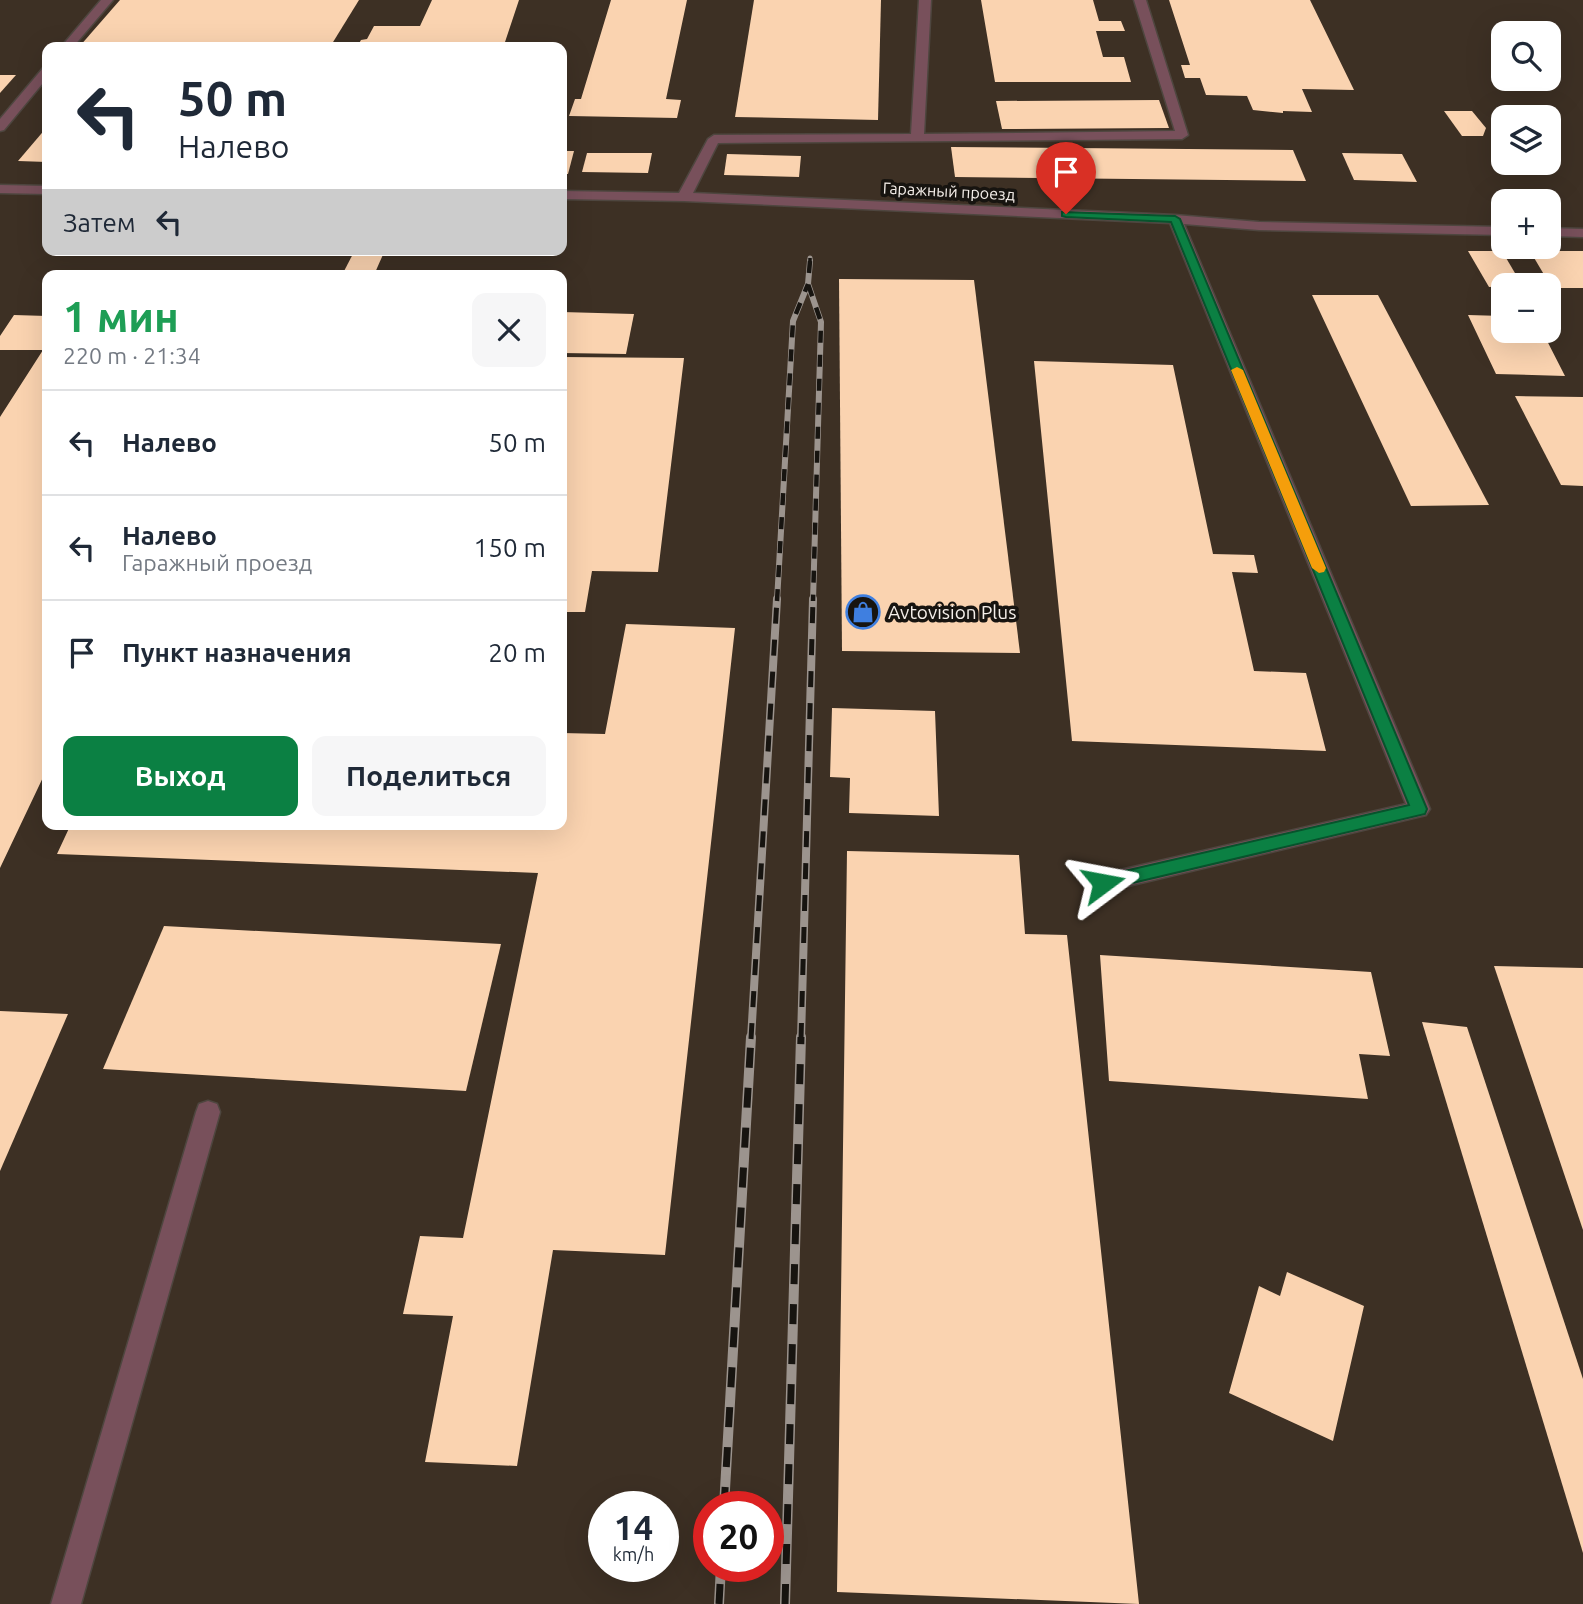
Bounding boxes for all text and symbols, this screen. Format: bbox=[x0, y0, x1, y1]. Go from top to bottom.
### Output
map controls bbox=[1491, 21, 1561, 343]
button: search bbox=[1491, 21, 1561, 91]
icon: left bbox=[63, 70, 154, 161]
text: 50 m bbox=[178, 70, 287, 125]
button: layers bbox=[1491, 105, 1561, 175]
text: Налево bbox=[178, 128, 290, 164]
pin bbox=[1036, 142, 1096, 214]
icon: arrive bbox=[1047, 153, 1085, 191]
street label: Гаражный проезд bbox=[882, 179, 1016, 203]
button: + bbox=[1491, 189, 1561, 259]
icon: left bbox=[150, 203, 188, 241]
text: Затем bbox=[63, 208, 136, 237]
button: − bbox=[1491, 273, 1561, 343]
text: 1 мин bbox=[63, 293, 179, 340]
button: close bbox=[472, 293, 546, 367]
text: 220 m · 21:34 bbox=[63, 343, 201, 368]
icon: left bbox=[63, 424, 101, 462]
text: Налево bbox=[122, 428, 217, 457]
text: 50 m bbox=[488, 428, 546, 457]
text: Налево bbox=[122, 521, 217, 550]
icon: left bbox=[63, 529, 101, 567]
text: 150 m bbox=[474, 533, 546, 562]
text: Гаражный проезд bbox=[122, 550, 312, 575]
shop icon: Avtovision Plus bbox=[844, 593, 882, 631]
place label: Avtovision Plus bbox=[888, 601, 1016, 623]
icon: arrive bbox=[63, 634, 101, 672]
text: Пункт назначения bbox=[122, 638, 352, 667]
text: 20 m bbox=[488, 638, 546, 667]
button: Выход bbox=[63, 736, 298, 816]
button: Поделиться bbox=[312, 736, 546, 816]
position arrow bbox=[1066, 846, 1140, 920]
speed limit sign: 20 bbox=[693, 1491, 784, 1582]
text: 14 bbox=[614, 1507, 653, 1547]
text: km/h bbox=[613, 1544, 654, 1564]

